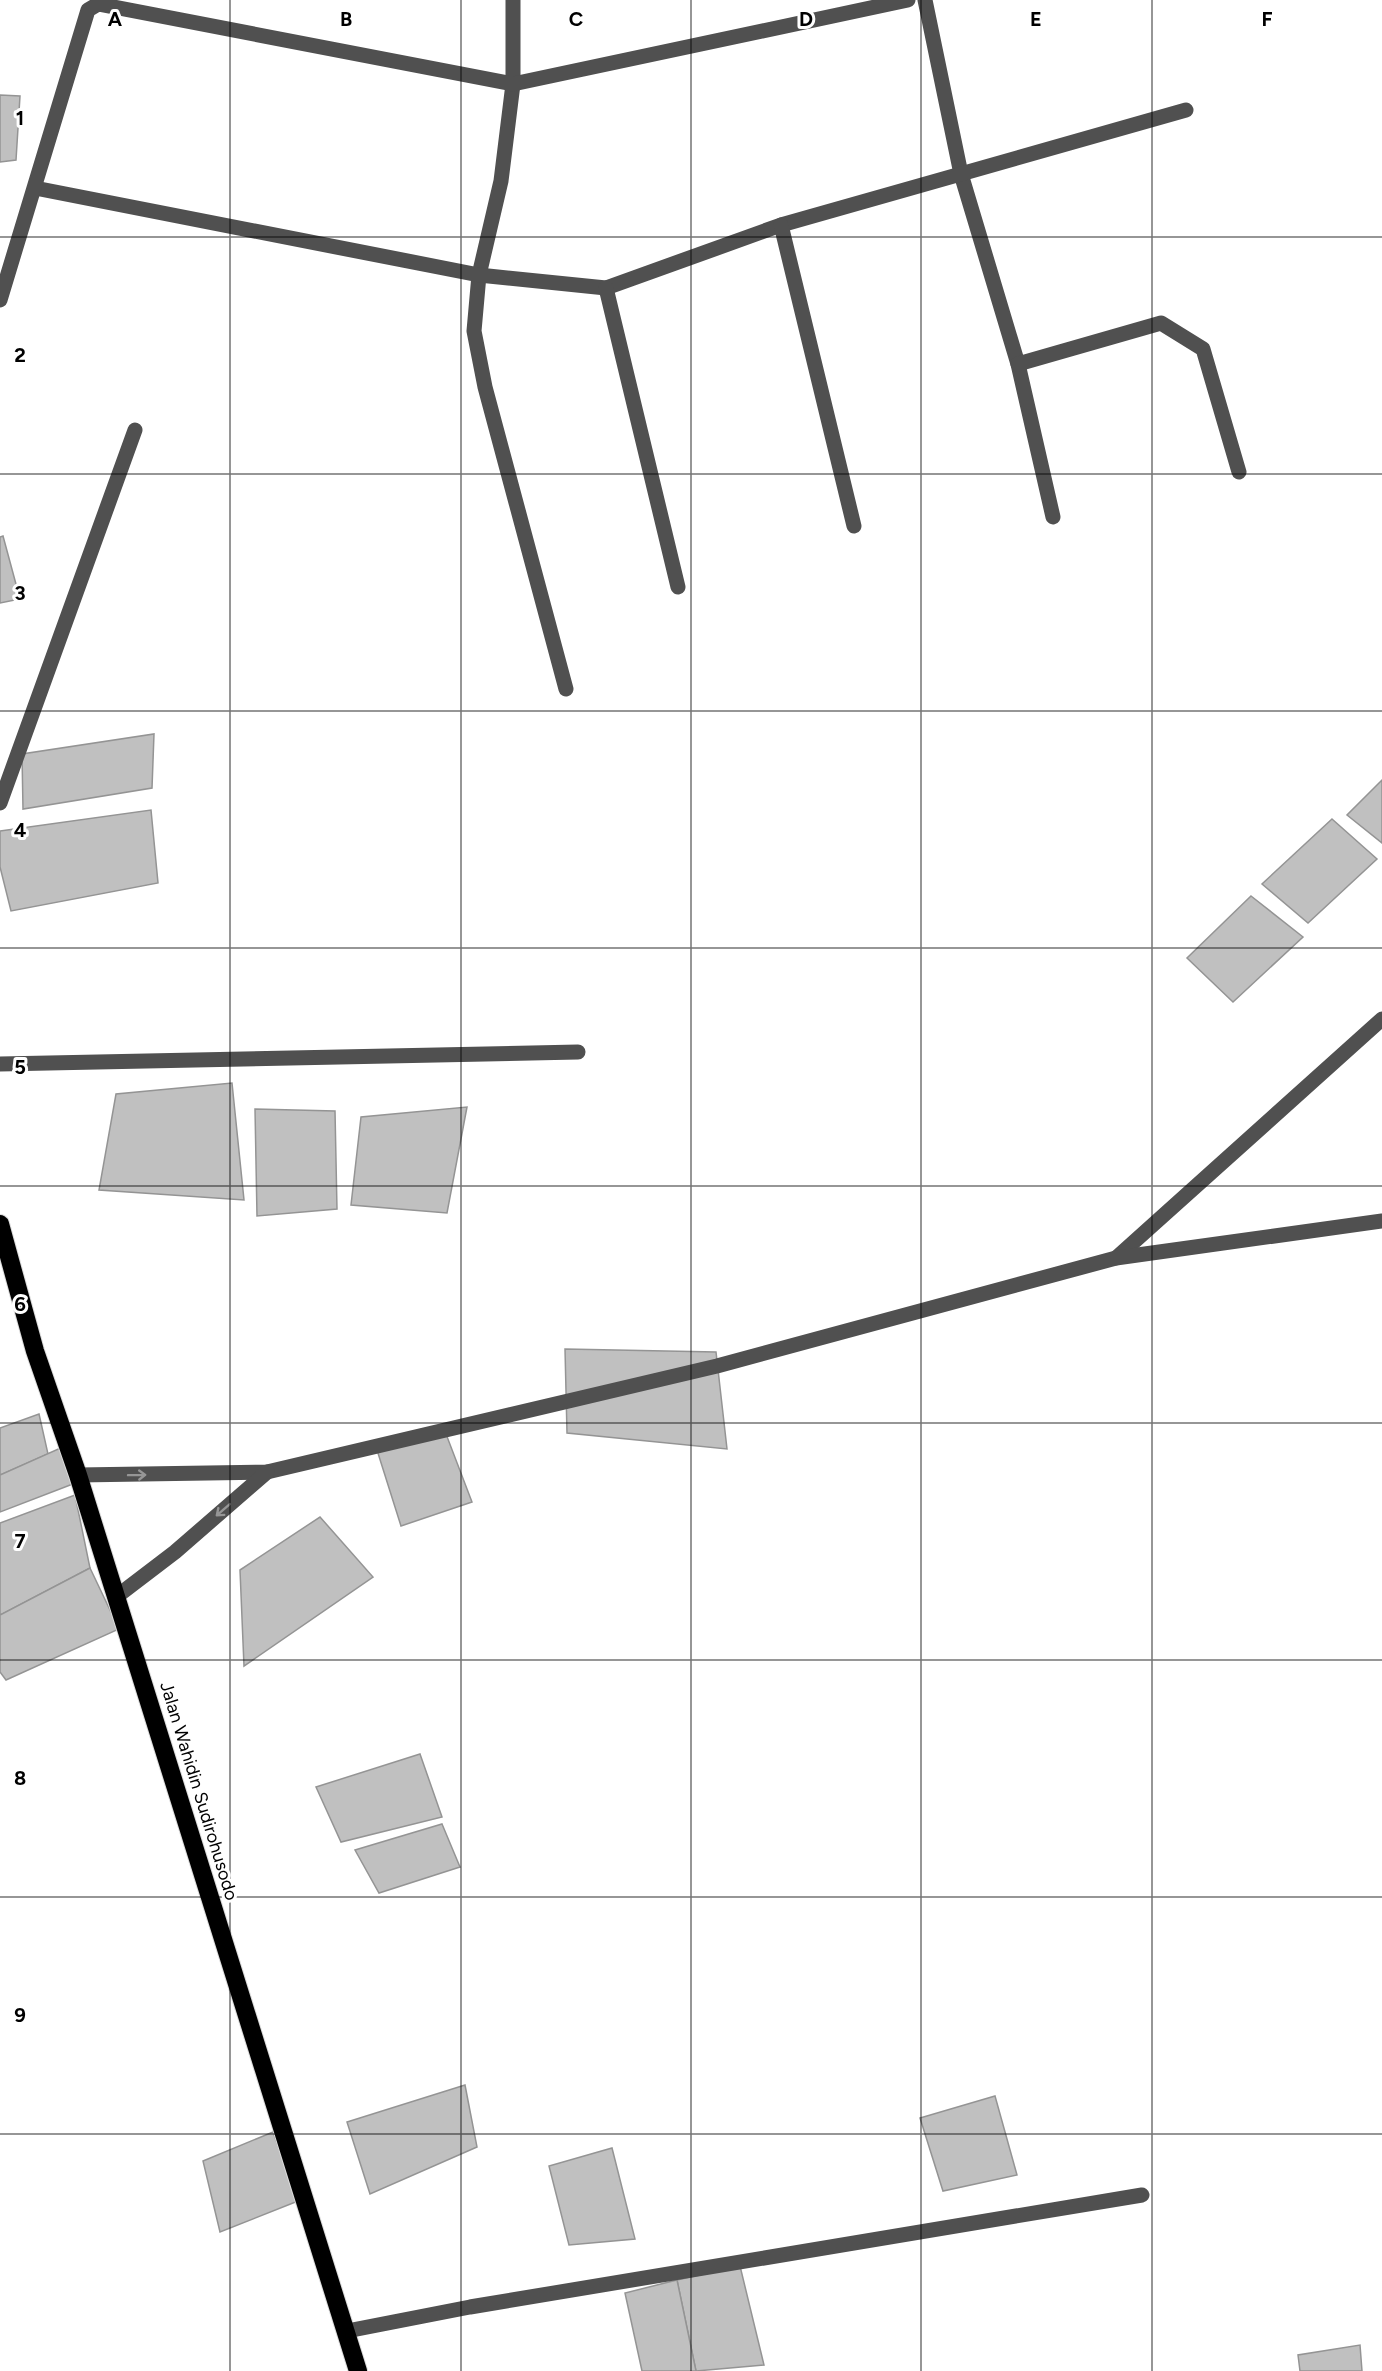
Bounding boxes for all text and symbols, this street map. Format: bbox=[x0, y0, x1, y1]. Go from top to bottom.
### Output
text: A bbox=[108, 7, 123, 31]
text: B bbox=[340, 7, 352, 31]
text: C bbox=[569, 7, 583, 31]
text: D bbox=[799, 7, 813, 31]
text: E bbox=[1030, 7, 1042, 31]
text: F bbox=[1261, 7, 1273, 31]
text: 1 bbox=[16, 106, 24, 130]
text: 2 bbox=[14, 343, 26, 367]
text: 3 bbox=[14, 581, 26, 605]
text: 4 bbox=[14, 818, 27, 842]
text: 5 bbox=[14, 1055, 26, 1079]
text: 6 bbox=[14, 1292, 26, 1316]
one-way arrow bbox=[126, 1469, 146, 1481]
one-way arrow bbox=[216, 1503, 231, 1517]
text: 7 bbox=[14, 1529, 26, 1553]
street label: Jalan Wahidin Sudirohusodo bbox=[155, 1679, 243, 1903]
text: 8 bbox=[14, 1766, 26, 1790]
text: 9 bbox=[14, 2003, 26, 2027]

